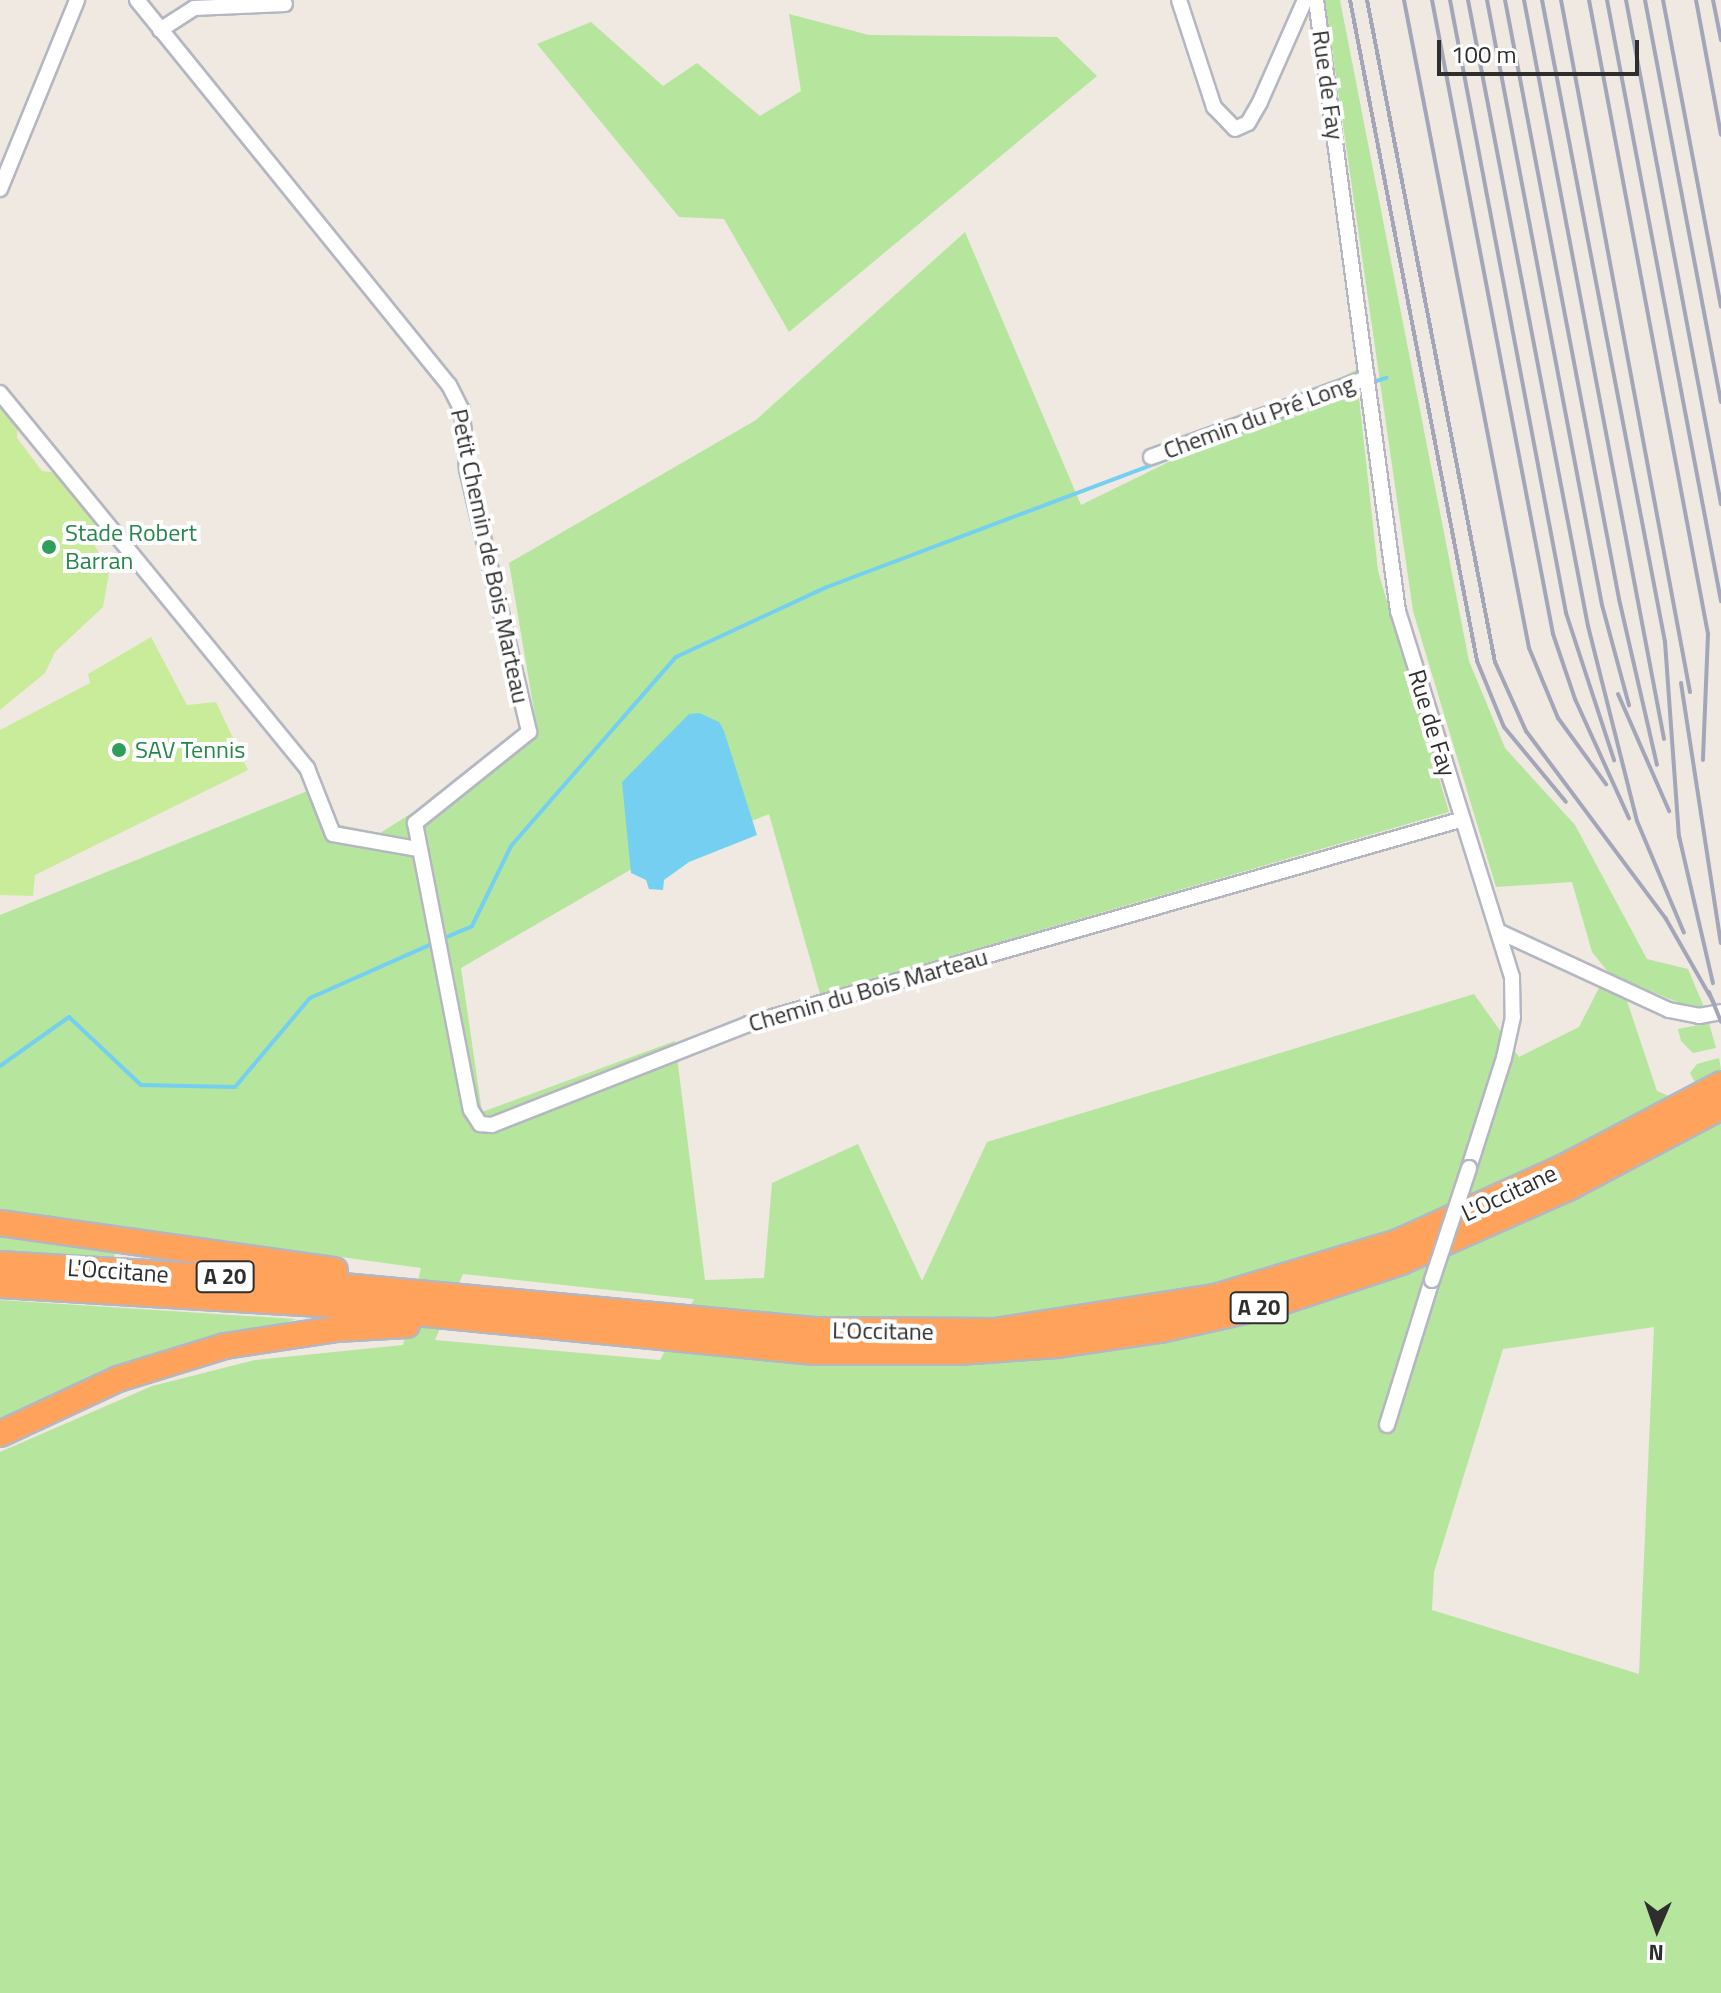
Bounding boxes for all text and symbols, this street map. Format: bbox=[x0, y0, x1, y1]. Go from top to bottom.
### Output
scale bar bbox=[1441, 24, 1643, 74]
street label: Rue de Fay bbox=[1306, 28, 1350, 142]
text: 100 m bbox=[1451, 36, 1517, 72]
street label: Chemin du Pré Long bbox=[1160, 369, 1358, 465]
street label: Petit Chemin de Bois Marteau bbox=[445, 406, 535, 706]
place label: Stade Robert Barran bbox=[65, 519, 197, 575]
marker: Stade Robert Barran bbox=[40, 538, 58, 556]
street label: Rue de Fay bbox=[1402, 666, 1462, 780]
place label: SAV Tennis bbox=[135, 736, 245, 764]
marker: SAV Tennis bbox=[110, 741, 128, 759]
street label: Chemin du Bois Marteau bbox=[745, 942, 991, 1038]
street label: L'Occitane bbox=[1457, 1158, 1561, 1228]
street label: L'Occitane bbox=[66, 1253, 170, 1289]
road number: A 20 bbox=[195, 1259, 255, 1295]
road number: A 20 bbox=[1229, 1290, 1289, 1326]
street label: L'Occitane bbox=[832, 1316, 934, 1346]
north arrow bbox=[1617, 1889, 1697, 1969]
text: N bbox=[1648, 1936, 1664, 1970]

